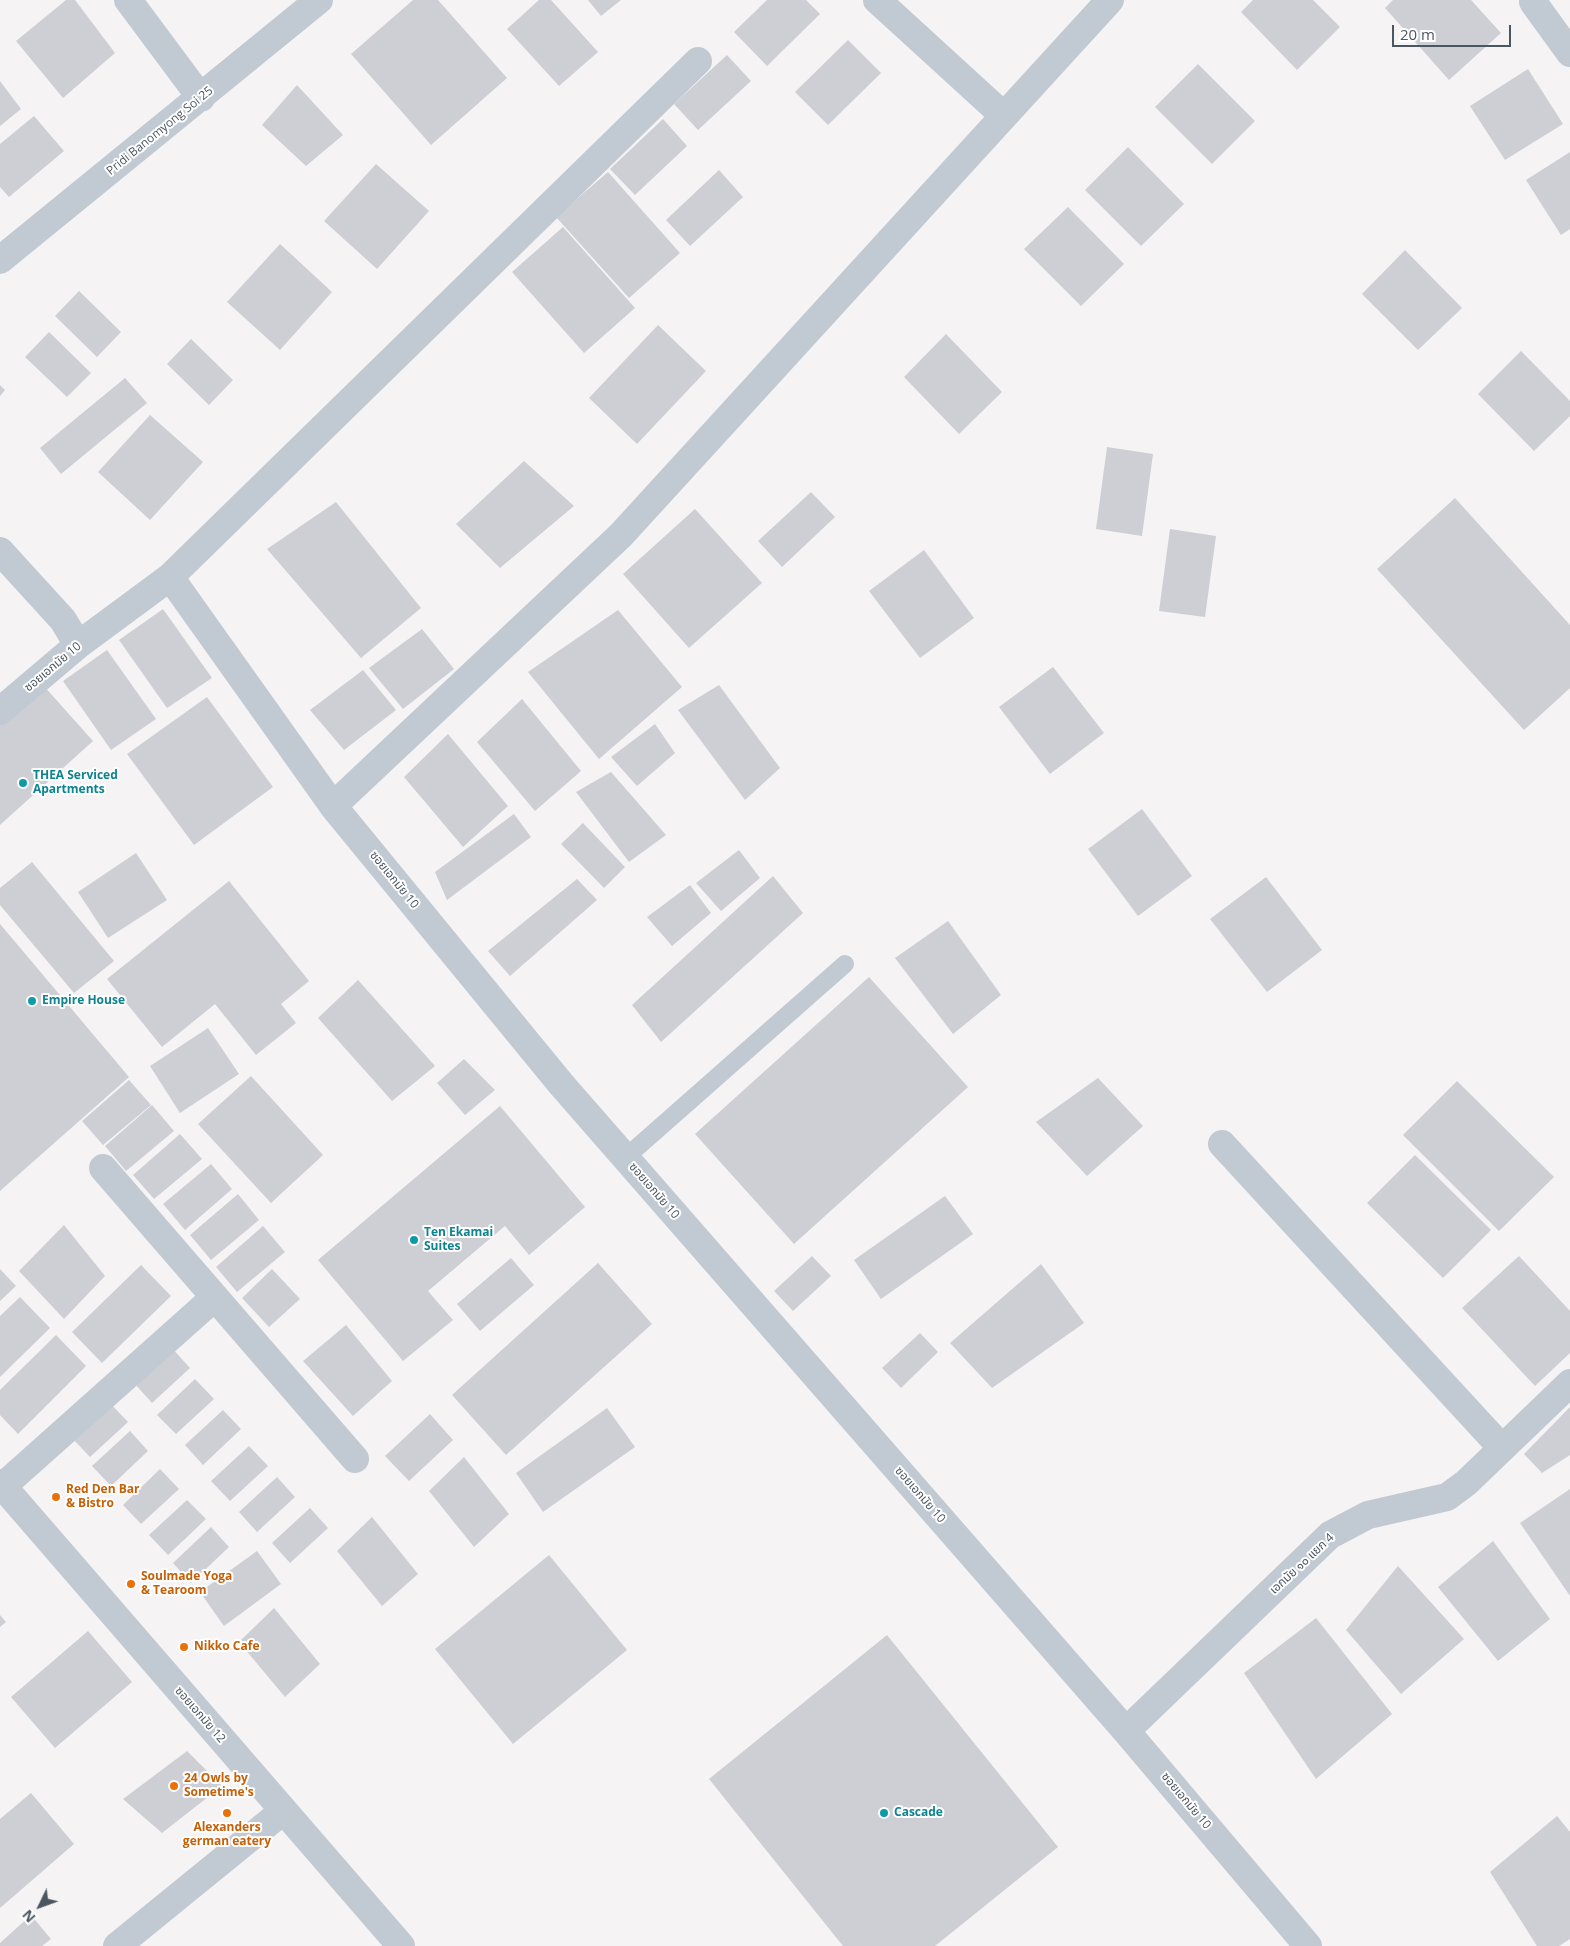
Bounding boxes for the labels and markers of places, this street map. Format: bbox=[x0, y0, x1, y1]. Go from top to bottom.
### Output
place label: THEA Serviced Apartments bbox=[33, 769, 118, 797]
marker: THEA Serviced Apartments bbox=[17, 777, 29, 789]
place label: Empire House bbox=[42, 994, 125, 1008]
marker: Empire House bbox=[26, 995, 38, 1007]
place label: Ten Ekamai Suites bbox=[424, 1226, 493, 1254]
marker: Ten Ekamai Suites bbox=[408, 1234, 420, 1246]
place label: Red Den Bar & Bistro bbox=[66, 1483, 139, 1511]
marker: Red Den Bar & Bistro bbox=[50, 1491, 62, 1503]
place label: Soulmade Yoga & Tearoom bbox=[141, 1570, 232, 1598]
marker: Soulmade Yoga & Tearoom bbox=[125, 1578, 137, 1590]
place label: Nikko Cafe bbox=[194, 1640, 259, 1654]
marker: Nikko Cafe bbox=[178, 1641, 190, 1653]
place label: 24 Owls by Sometime's bbox=[184, 1772, 254, 1800]
marker: 24 Owls by Sometime's bbox=[168, 1780, 180, 1792]
place label: Cascade bbox=[894, 1806, 943, 1820]
marker: Alexanders german eatery bbox=[221, 1807, 233, 1819]
marker: Cascade bbox=[878, 1807, 890, 1819]
place label: Alexanders german eatery bbox=[183, 1821, 271, 1849]

